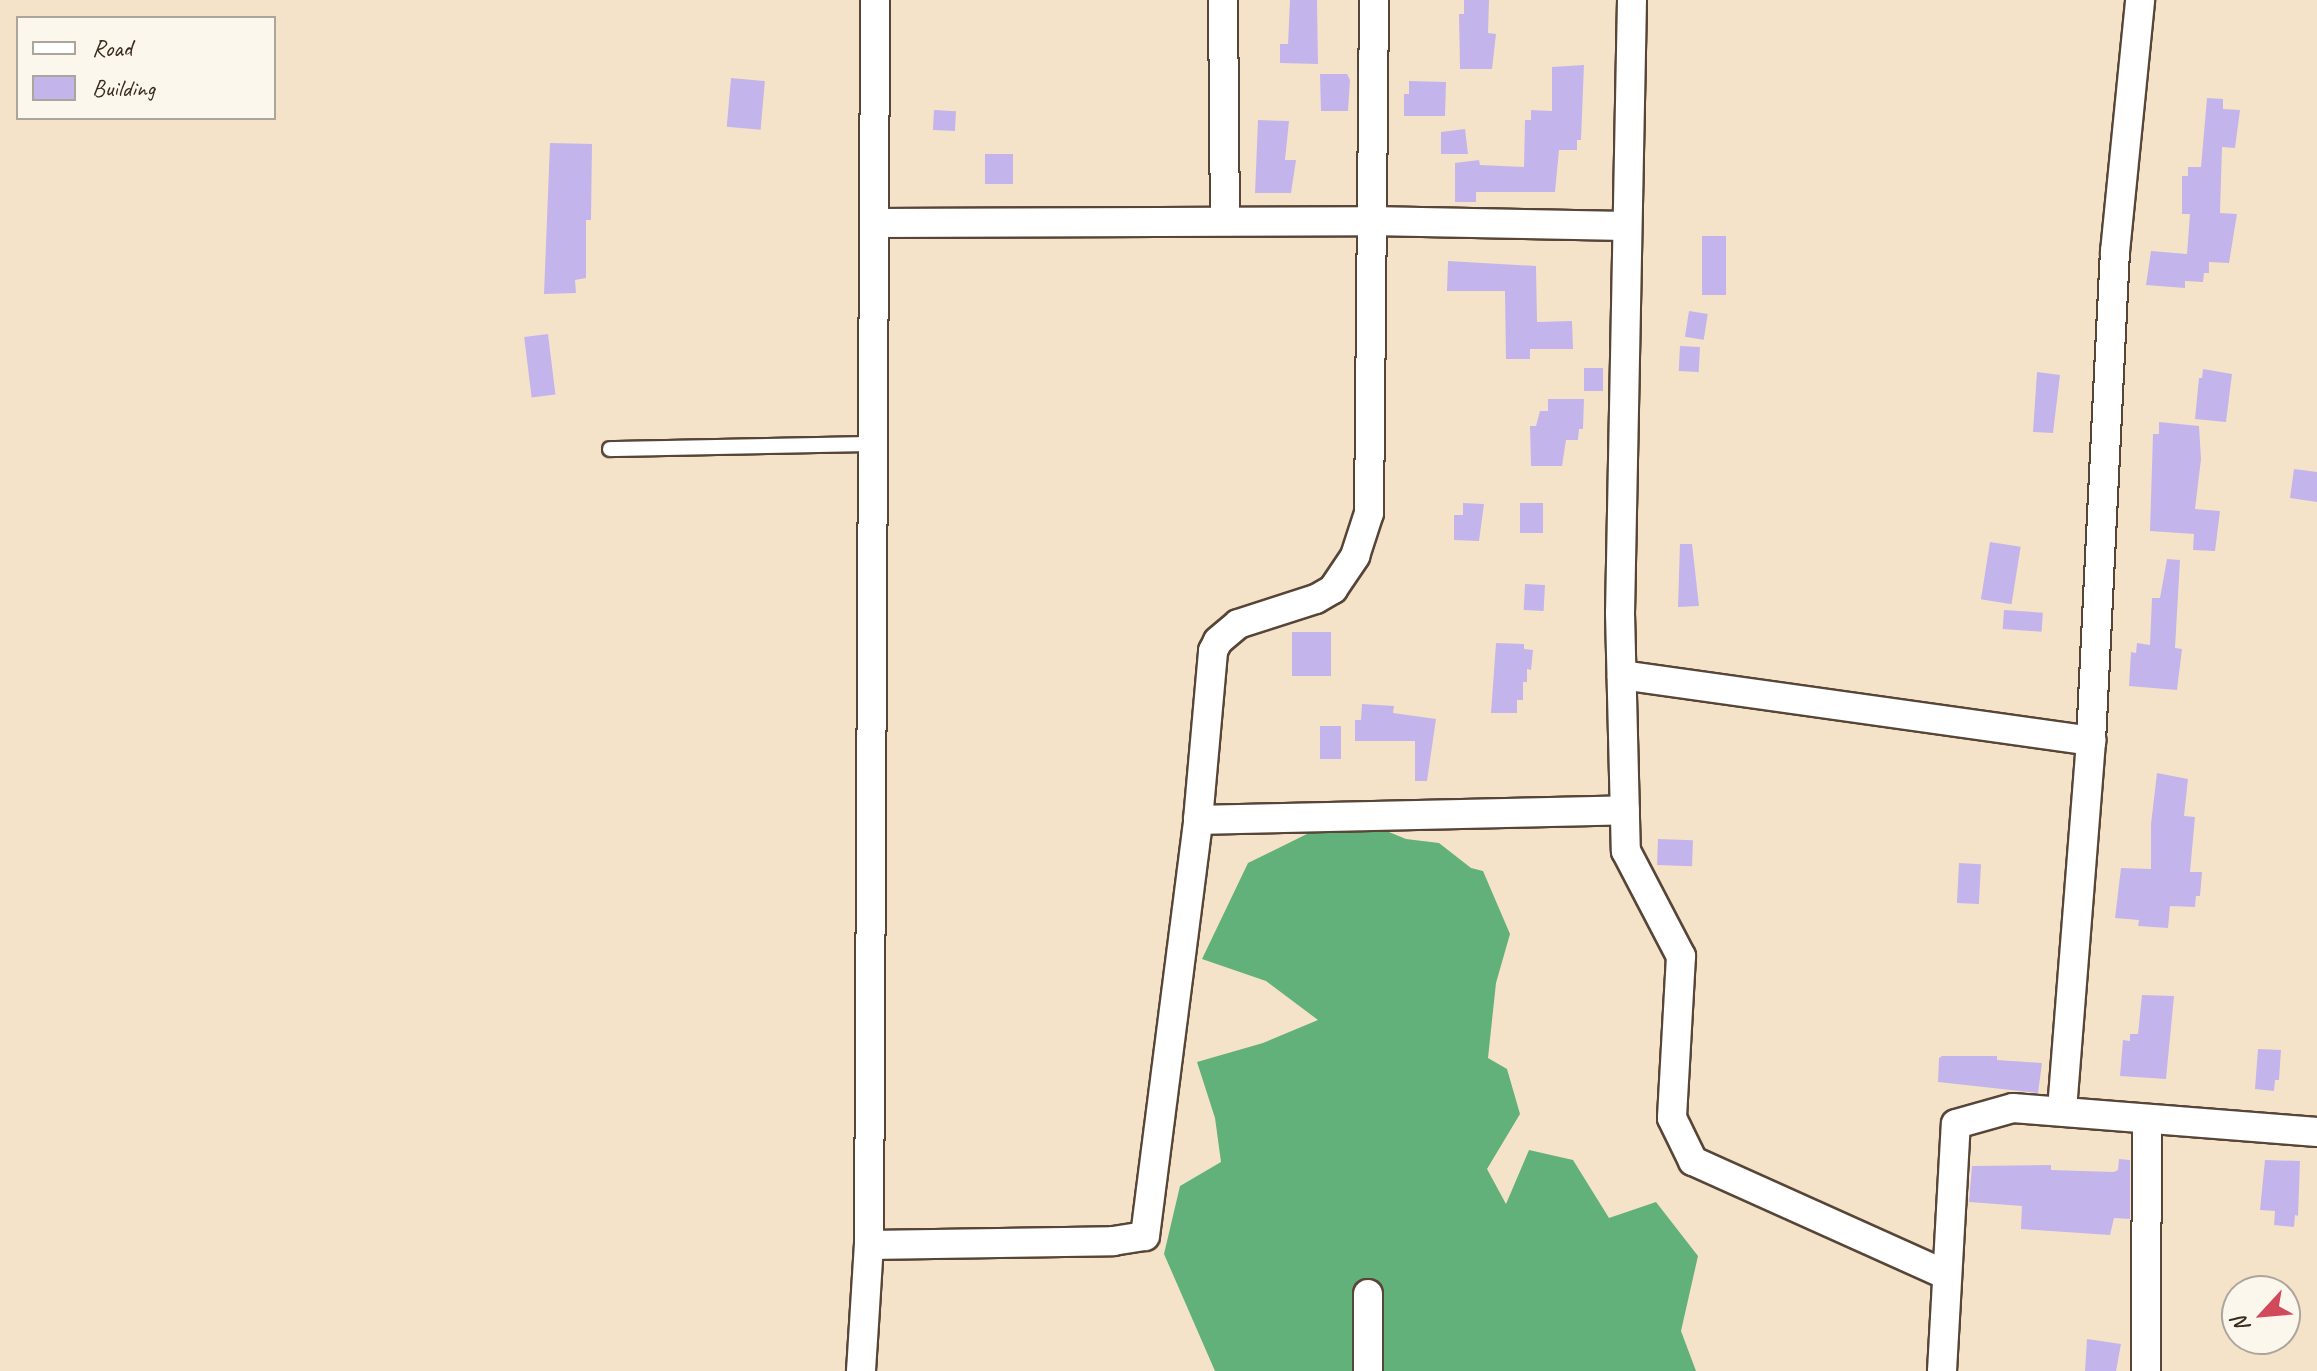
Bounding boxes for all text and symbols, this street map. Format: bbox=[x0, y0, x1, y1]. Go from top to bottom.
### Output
legend bbox=[16, 16, 276, 120]
text: Road bbox=[92, 33, 132, 63]
text: Building bbox=[92, 73, 155, 103]
north arrow bbox=[2221, 1275, 2301, 1355]
text: N bbox=[2226, 1312, 2257, 1337]

